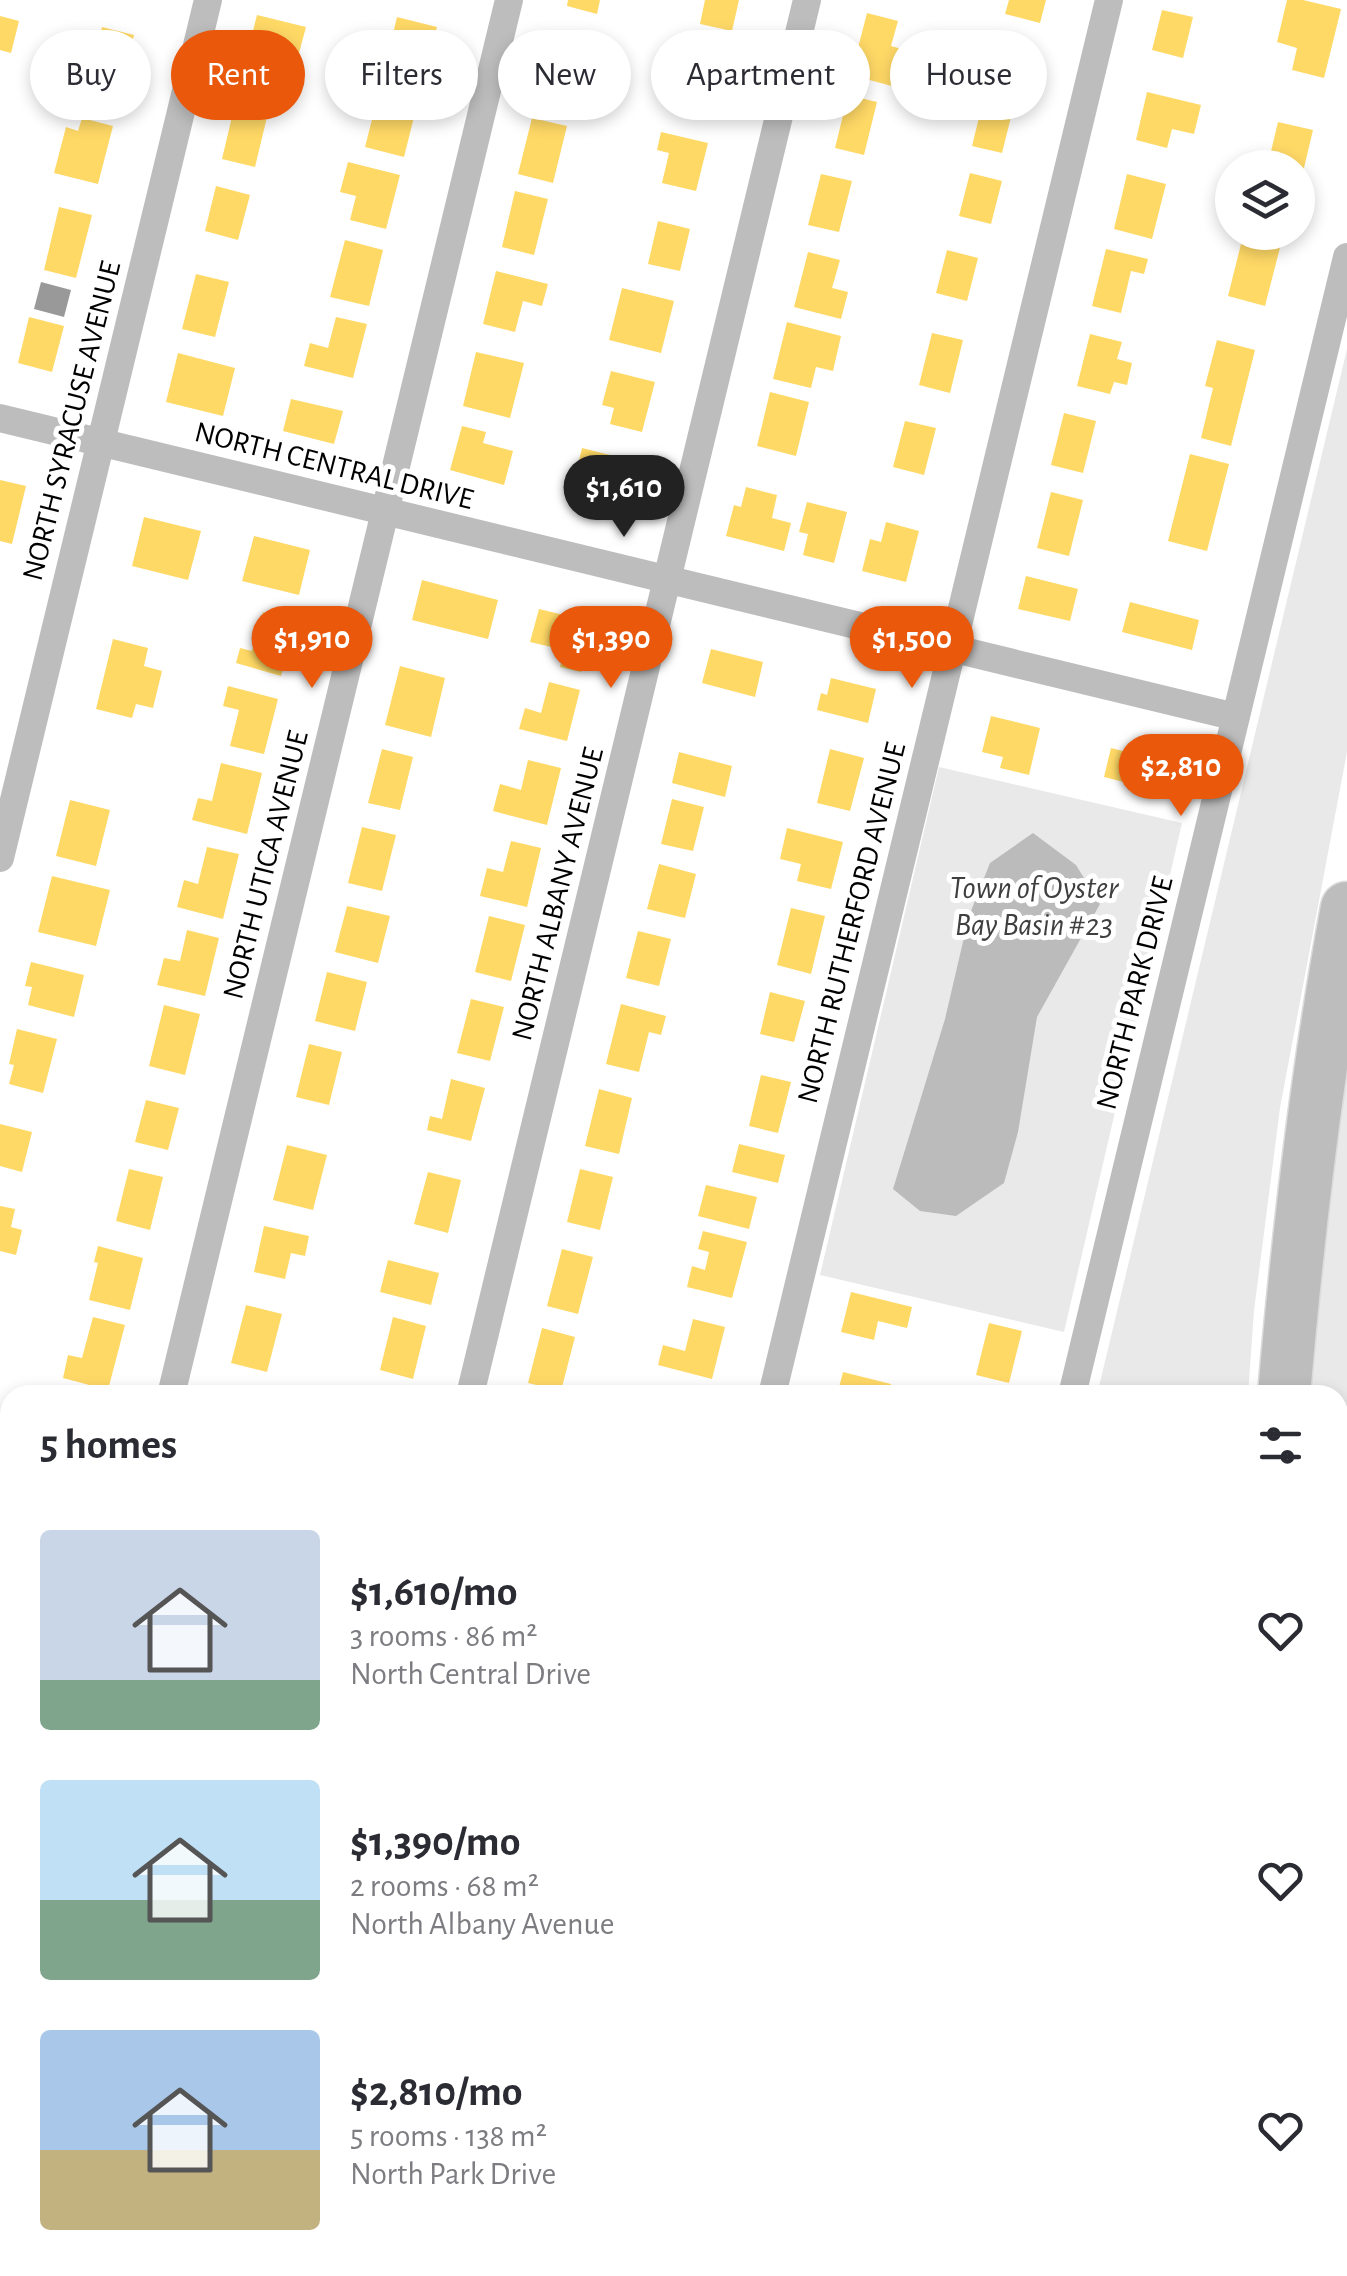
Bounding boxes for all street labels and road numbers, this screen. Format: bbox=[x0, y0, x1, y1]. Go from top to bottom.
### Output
street label: NORTH SYRACUSE AVENUE bbox=[18, 258, 126, 584]
street label: NORTH CENTRAL DRIVE bbox=[192, 417, 476, 515]
street label: NORTH UTICA AVENUE bbox=[218, 728, 314, 1002]
street label: NORTH RUTHERFORD AVENUE bbox=[793, 740, 911, 1106]
street label: NORTH ALBANY AVENUE bbox=[507, 744, 609, 1044]
street label: NORTH PARK DRIVE bbox=[1092, 873, 1178, 1113]

